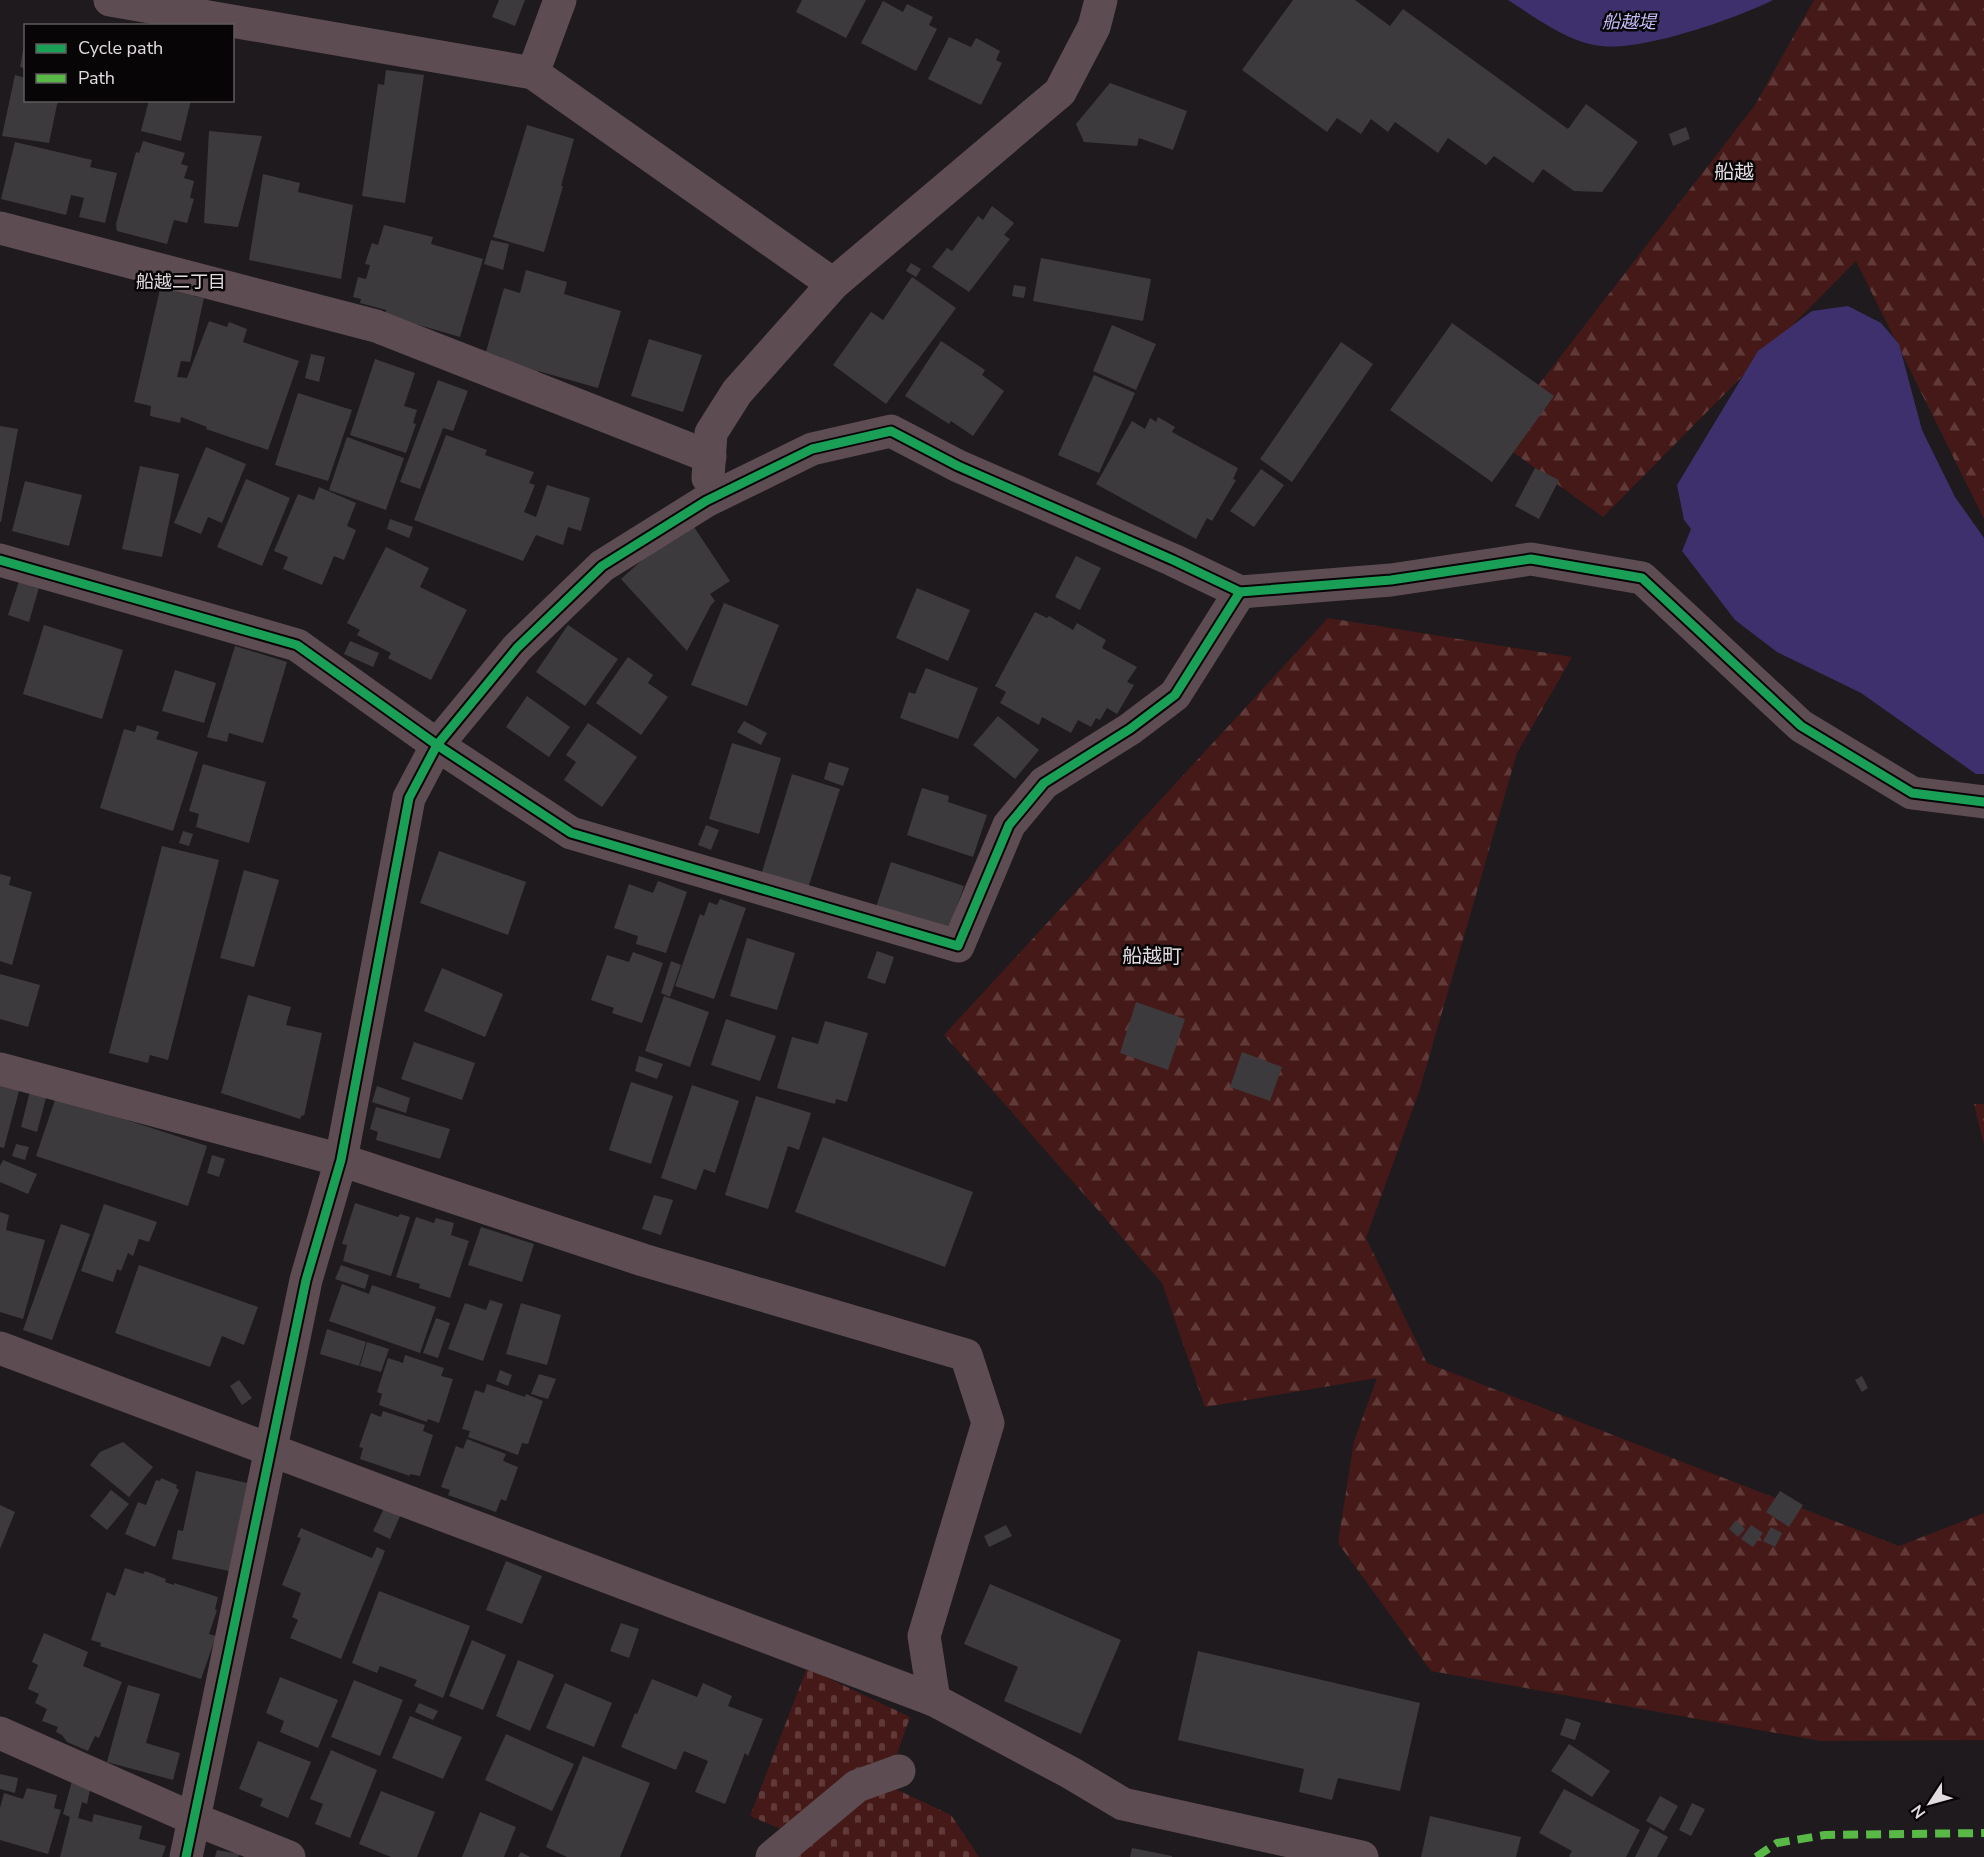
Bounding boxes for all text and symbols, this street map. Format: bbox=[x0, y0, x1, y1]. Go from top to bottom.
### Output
water label: 船越堤 bbox=[1602, 10, 1658, 34]
legend bbox=[24, 24, 234, 102]
text: Cycle path bbox=[78, 36, 163, 60]
text: Path bbox=[78, 66, 115, 90]
district label: 船越 bbox=[1714, 159, 1754, 186]
district label: 船越二丁目 bbox=[136, 270, 226, 294]
district label: 船越町 bbox=[1122, 943, 1182, 970]
north arrow bbox=[1900, 1773, 1960, 1833]
text: N bbox=[1906, 1800, 1931, 1823]

